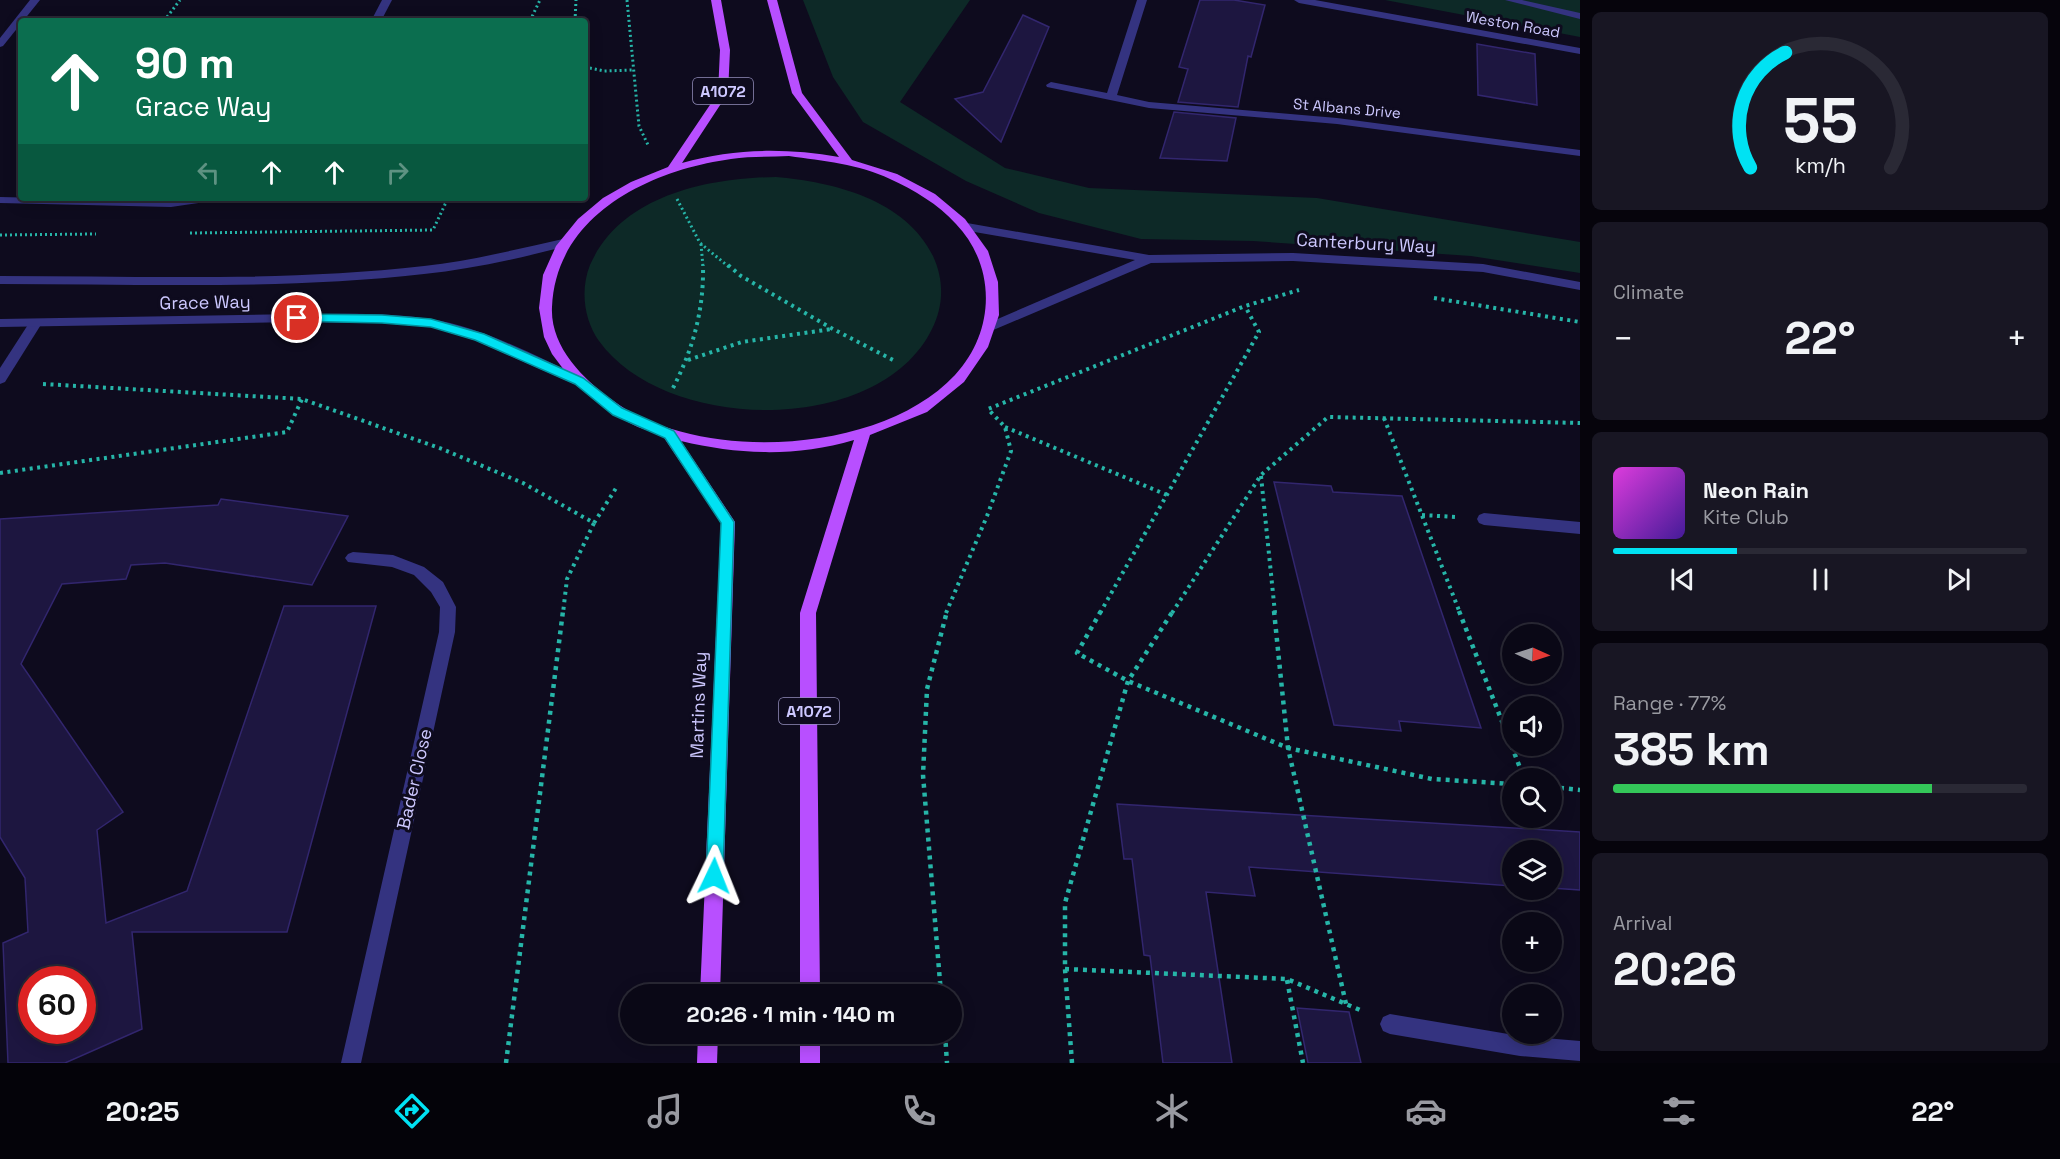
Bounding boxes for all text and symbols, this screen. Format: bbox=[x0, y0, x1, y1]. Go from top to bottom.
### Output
street label: Weston Road bbox=[1464, 6, 1562, 42]
text: 90 m bbox=[135, 37, 235, 90]
icon: ahead bbox=[36, 42, 114, 120]
road number: A1072 bbox=[693, 78, 753, 104]
text: 55 bbox=[1783, 81, 1857, 160]
text: Grace Way bbox=[135, 89, 272, 124]
street label: St Albans Drive bbox=[1292, 94, 1402, 122]
text: km/h bbox=[1794, 152, 1846, 179]
icon: left bbox=[192, 156, 225, 189]
icon: ahead bbox=[255, 156, 288, 189]
icon: ahead bbox=[318, 156, 351, 189]
icon: right bbox=[381, 156, 414, 189]
street label: Canterbury Way bbox=[1296, 228, 1436, 258]
text: Climate bbox=[1613, 279, 1684, 305]
street label: Grace Way bbox=[159, 290, 251, 314]
pin bbox=[271, 292, 322, 343]
icon: arrive bbox=[280, 301, 313, 334]
text: 22° bbox=[1784, 310, 1856, 367]
text: − bbox=[1613, 318, 1633, 360]
text: + bbox=[2007, 318, 2027, 360]
text: Neon Rain bbox=[1703, 476, 1809, 504]
text: Kite Club bbox=[1703, 504, 1789, 530]
icon: previous bbox=[1666, 563, 1699, 596]
icon: pause bbox=[1804, 563, 1837, 596]
icon: next bbox=[1942, 563, 1975, 596]
north arrow bbox=[1502, 624, 1562, 684]
map controls bbox=[1502, 624, 1562, 1044]
street label: Martins Way bbox=[685, 651, 711, 759]
text: Range · 77% bbox=[1613, 690, 1726, 716]
button: sound bbox=[1502, 696, 1562, 756]
road number: A1072 bbox=[779, 698, 839, 724]
text: 385 km bbox=[1613, 721, 1770, 778]
street label: Bader Close bbox=[391, 726, 437, 832]
button: search bbox=[1502, 768, 1562, 828]
button: layers bbox=[1502, 840, 1562, 900]
position arrow bbox=[682, 844, 746, 908]
text: Arrival bbox=[1613, 910, 1672, 936]
button: + bbox=[1502, 912, 1562, 972]
text: 20:26 bbox=[1613, 941, 1737, 998]
speed limit sign: 60 bbox=[18, 966, 96, 1044]
button: − bbox=[1502, 984, 1562, 1044]
text: 20:26 · 1 min · 140 m bbox=[687, 1000, 895, 1028]
icon: directions bbox=[391, 1090, 433, 1132]
icon: music bbox=[644, 1090, 686, 1132]
icon: phone bbox=[898, 1090, 940, 1132]
icon: climate bbox=[1151, 1090, 1193, 1132]
icon: car bbox=[1405, 1090, 1447, 1132]
icon: filters bbox=[1658, 1090, 1700, 1132]
text: 20:25 bbox=[106, 1094, 180, 1129]
text: 22° bbox=[1911, 1094, 1954, 1129]

